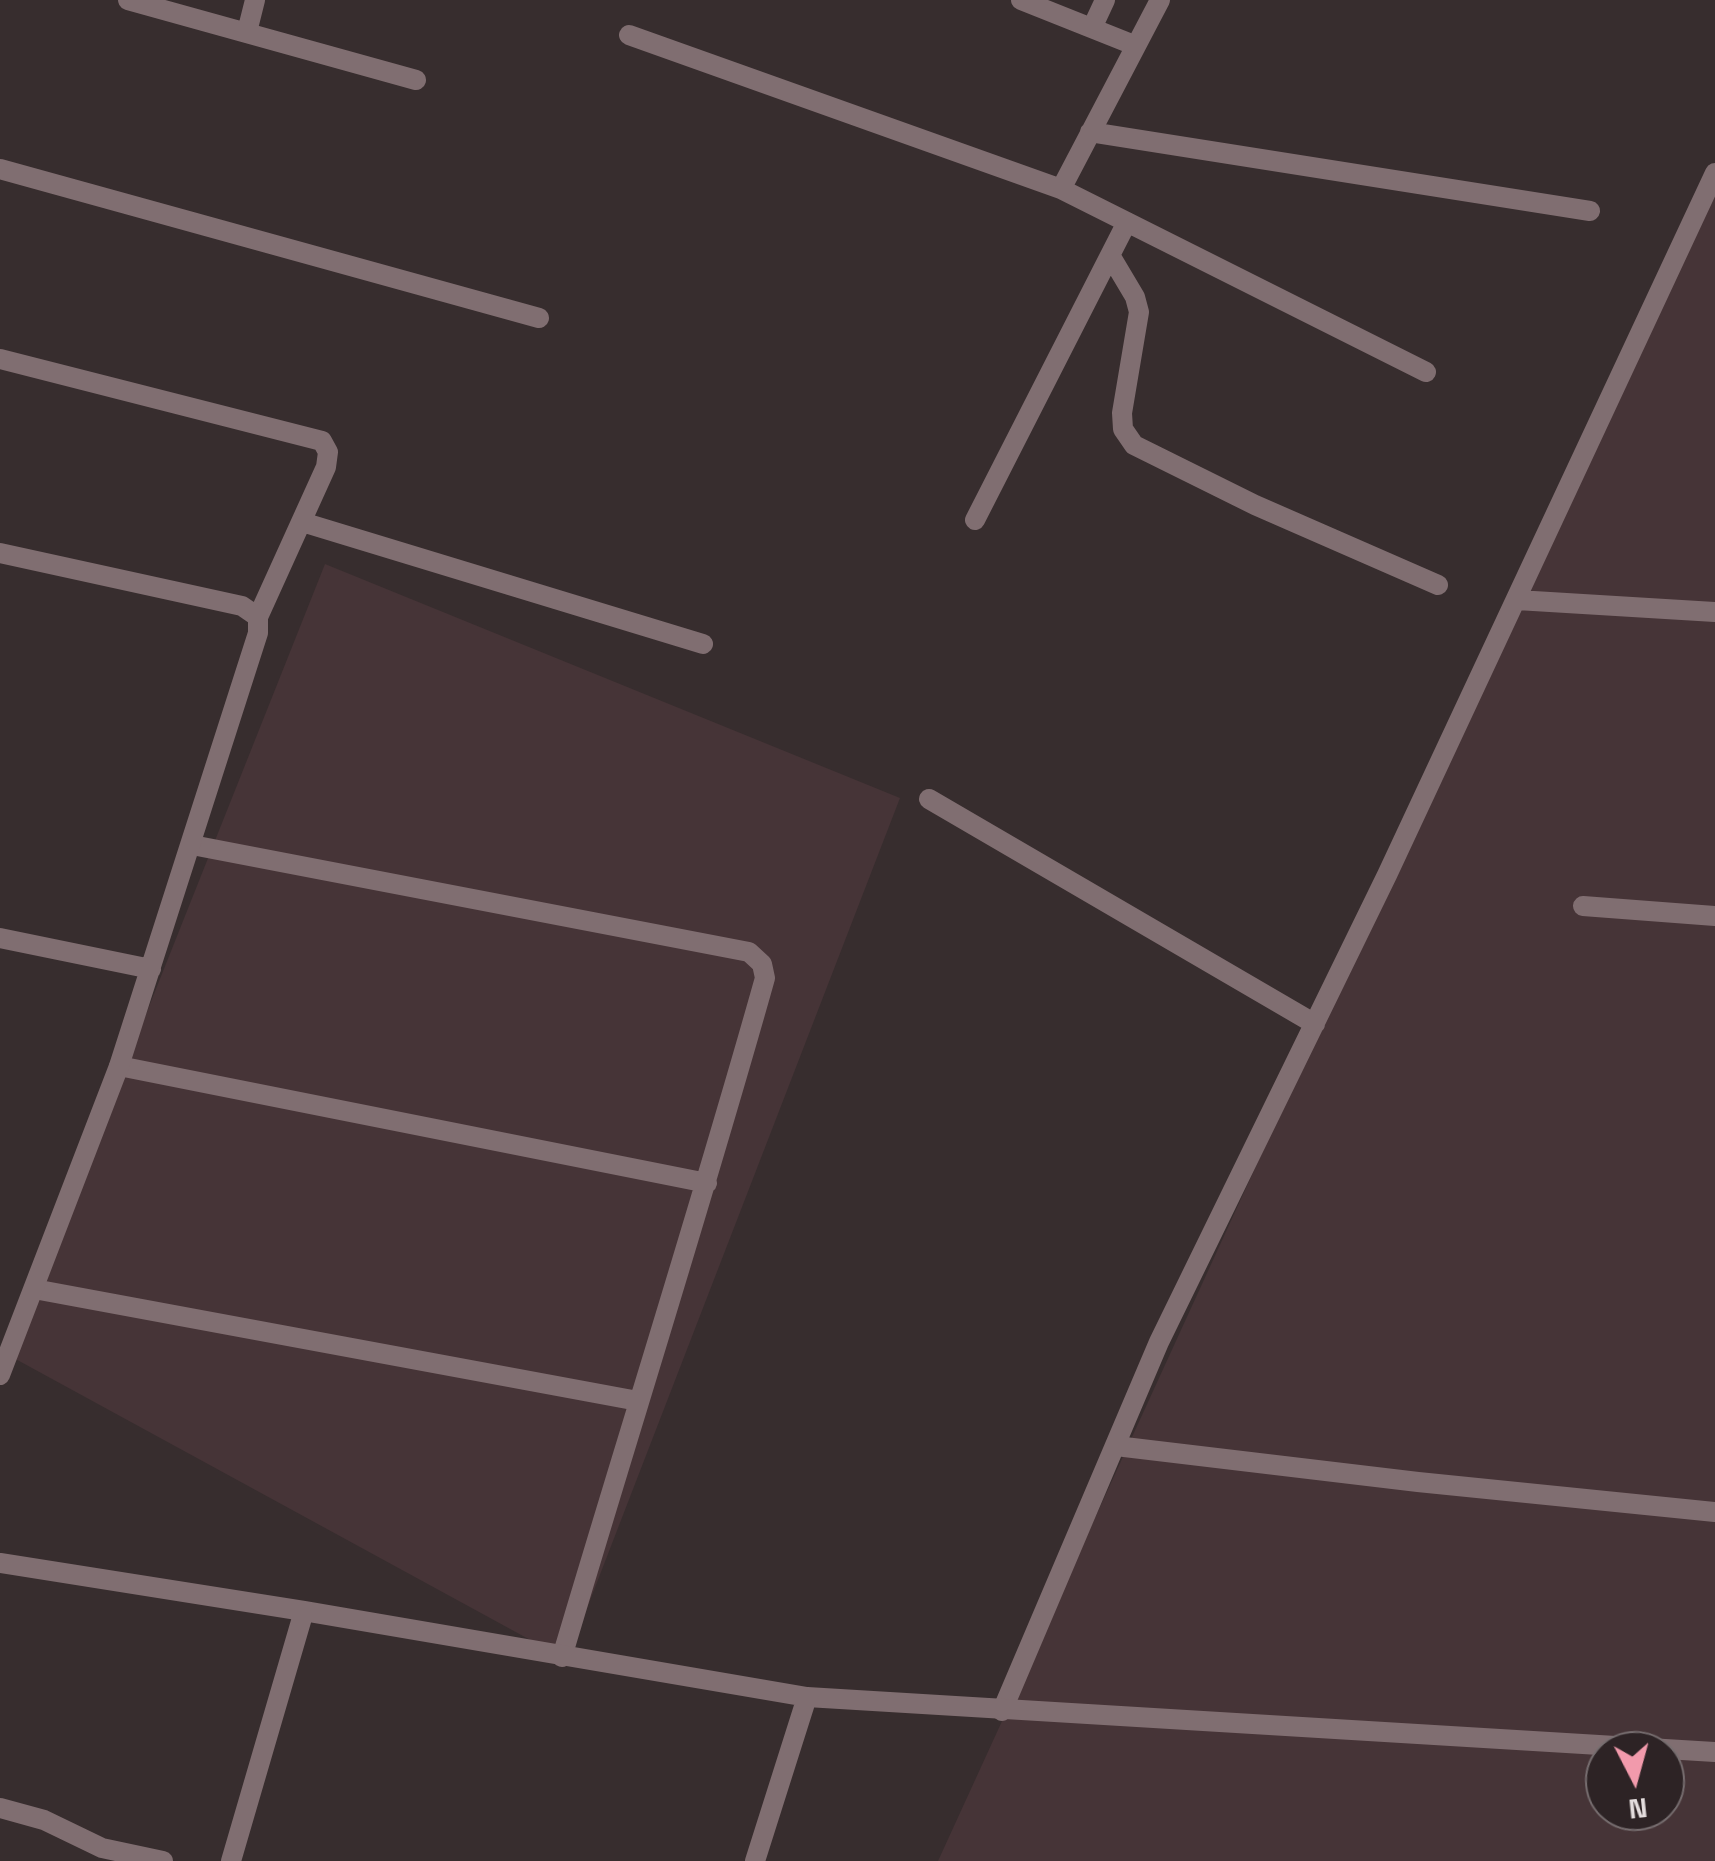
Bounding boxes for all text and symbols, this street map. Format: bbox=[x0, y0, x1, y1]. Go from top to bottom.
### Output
north arrow bbox=[1585, 1731, 1685, 1831]
text: N bbox=[1627, 1790, 1649, 1828]

